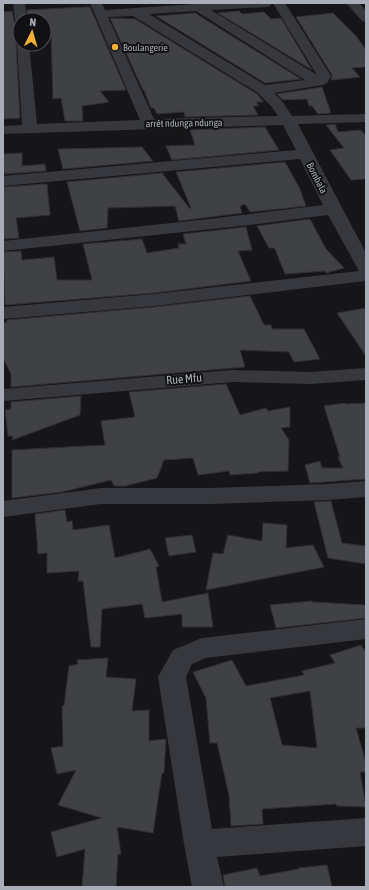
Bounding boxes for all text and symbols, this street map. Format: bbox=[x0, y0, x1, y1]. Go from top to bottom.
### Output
north arrow bbox=[12, 12, 52, 52]
text: N bbox=[29, 16, 37, 28]
marker: Boulangerie bbox=[110, 42, 120, 52]
place label: Boulangerie bbox=[123, 42, 168, 53]
street label: arrêt ndunga ndunga bbox=[146, 117, 223, 129]
street label: Bombala bbox=[305, 161, 330, 196]
street label: Rue Mfu bbox=[165, 370, 203, 388]

